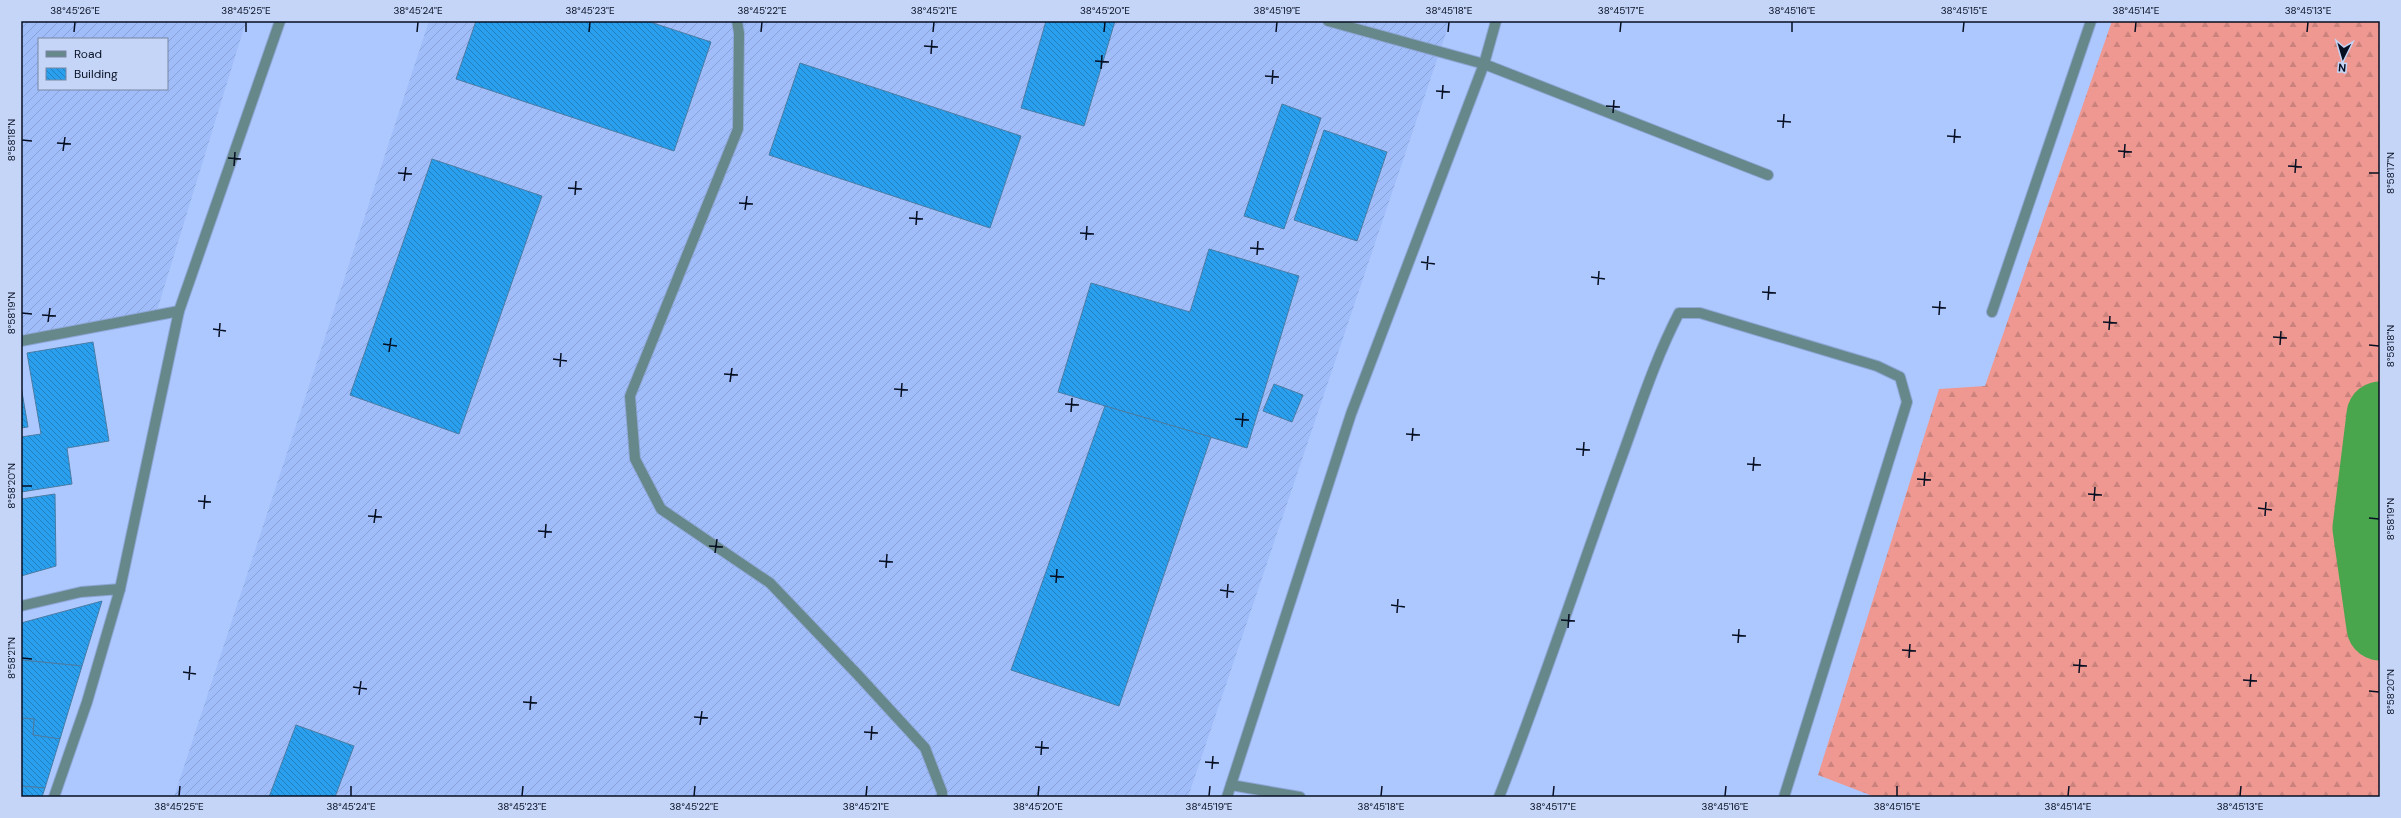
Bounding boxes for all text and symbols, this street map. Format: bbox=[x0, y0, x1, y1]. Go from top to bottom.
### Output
text: 38°45'26"E bbox=[50, 4, 100, 17]
text: 38°45'25"E bbox=[221, 4, 271, 17]
text: 38°45'24"E bbox=[393, 4, 443, 17]
text: 38°45'23"E bbox=[565, 4, 615, 17]
text: 38°45'22"E bbox=[737, 4, 787, 17]
text: 38°45'21"E bbox=[911, 4, 958, 17]
text: 38°45'20"E bbox=[1080, 4, 1130, 17]
text: 38°45'19"E bbox=[1254, 4, 1301, 17]
text: 38°45'18"E bbox=[1426, 4, 1473, 17]
text: 38°45'17"E bbox=[1598, 4, 1645, 17]
text: 38°45'16"E bbox=[1769, 4, 1816, 17]
text: 38°45'15"E bbox=[1941, 4, 1988, 17]
text: 38°45'14"E bbox=[2113, 4, 2160, 17]
text: 38°45'13"E bbox=[2285, 4, 2332, 17]
legend bbox=[38, 38, 168, 90]
north arrow bbox=[2323, 38, 2363, 78]
text: Road bbox=[74, 46, 102, 62]
text: N bbox=[2338, 61, 2347, 75]
text: Building bbox=[74, 66, 118, 82]
text: 8°58'18"N bbox=[5, 119, 18, 161]
text: 8°58'17"N bbox=[2384, 152, 2397, 194]
text: 8°58'19"N bbox=[5, 292, 18, 334]
text: 8°58'18"N bbox=[2384, 325, 2397, 367]
text: 8°58'20"N bbox=[5, 463, 18, 509]
text: 8°58'19"N bbox=[2384, 498, 2397, 540]
text: 8°58'21"N bbox=[5, 637, 18, 679]
text: 8°58'20"N bbox=[2384, 669, 2397, 715]
text: 38°45'25"E bbox=[154, 800, 204, 813]
text: 38°45'24"E bbox=[326, 800, 376, 813]
text: 38°45'23"E bbox=[497, 800, 547, 813]
text: 38°45'22"E bbox=[669, 800, 719, 813]
text: 38°45'21"E bbox=[843, 800, 890, 813]
text: 38°45'20"E bbox=[1013, 800, 1063, 813]
text: 38°45'19"E bbox=[1186, 800, 1233, 813]
text: 38°45'18"E bbox=[1358, 800, 1405, 813]
text: 38°45'17"E bbox=[1530, 800, 1577, 813]
text: 38°45'16"E bbox=[1702, 800, 1749, 813]
text: 38°45'15"E bbox=[1874, 800, 1921, 813]
text: 38°45'14"E bbox=[2045, 800, 2092, 813]
text: 38°45'13"E bbox=[2217, 800, 2264, 813]

